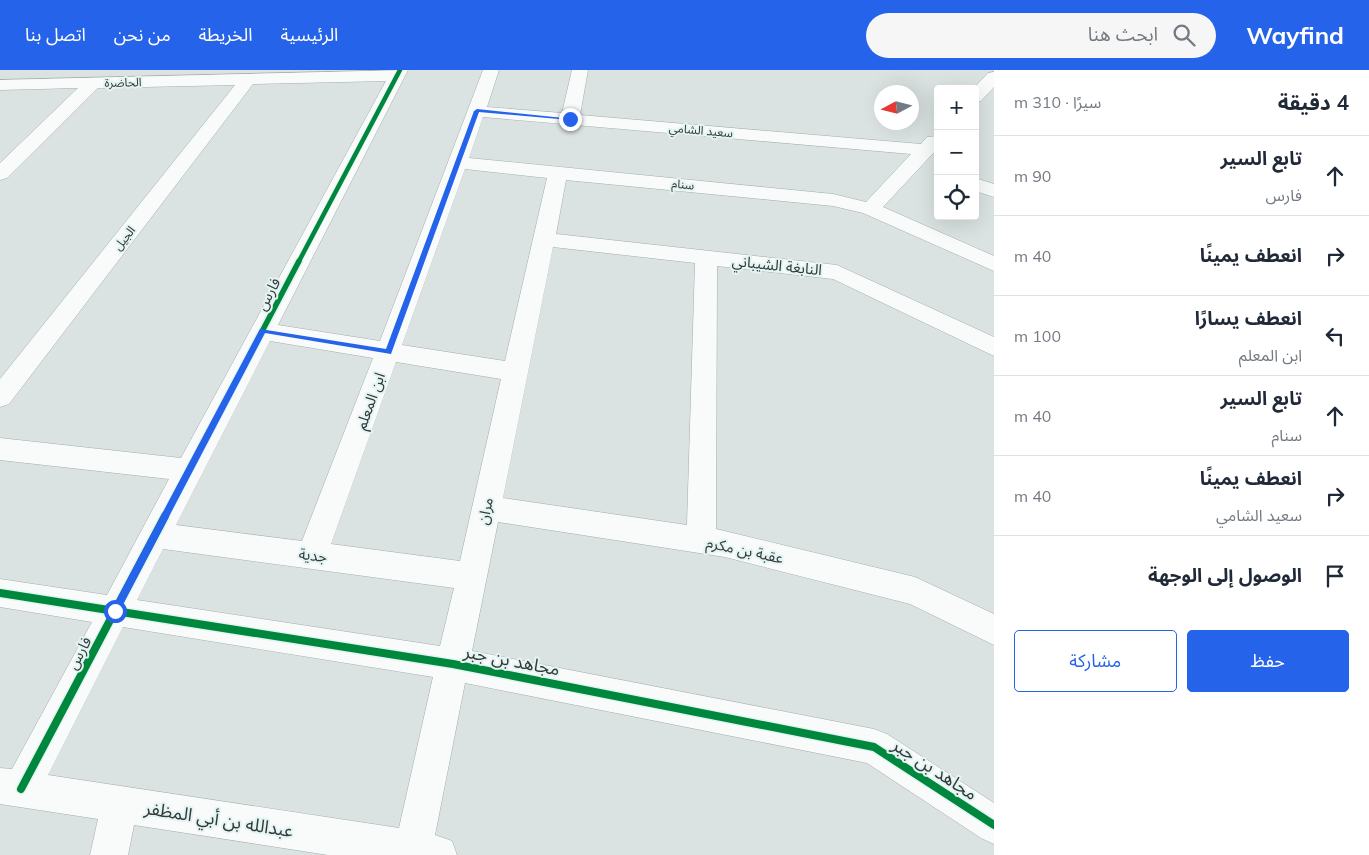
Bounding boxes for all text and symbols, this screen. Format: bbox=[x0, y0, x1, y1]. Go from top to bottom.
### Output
search box bbox=[866, 13, 1216, 58]
text: Wayfind bbox=[1246, 20, 1344, 50]
icon: search bbox=[1170, 21, 1198, 49]
text: ابحث هنا bbox=[1088, 22, 1158, 46]
text: اتصل بنا bbox=[25, 23, 86, 46]
text: من نحن bbox=[114, 23, 171, 46]
text: الخريطة bbox=[199, 23, 253, 46]
text: الرئيسية bbox=[281, 23, 338, 46]
street label: الحاضرة bbox=[104, 74, 142, 90]
north arrow bbox=[874, 85, 919, 130]
map controls bbox=[934, 85, 979, 220]
button: + bbox=[934, 85, 979, 130]
text: 4 دقيقة bbox=[1278, 89, 1349, 115]
text: سيرًا · 310 m bbox=[1014, 92, 1101, 112]
route end bbox=[559, 108, 582, 131]
street label: سعيد الشامي bbox=[668, 120, 734, 143]
button: − bbox=[934, 130, 979, 175]
text: تابع السير bbox=[1221, 146, 1302, 170]
icon: ahead bbox=[1321, 162, 1349, 190]
text: 90 m bbox=[1014, 166, 1051, 186]
button: locate bbox=[934, 175, 979, 220]
street label: سنام bbox=[671, 176, 695, 194]
text: فارس bbox=[1265, 185, 1302, 205]
street label: الجيل bbox=[110, 223, 138, 253]
icon: right bbox=[1321, 242, 1349, 270]
text: انعطف يمينًا bbox=[1200, 243, 1302, 267]
text: 40 m bbox=[1014, 246, 1051, 266]
street label: النابغة الشيباني bbox=[731, 251, 823, 282]
street label: فارس bbox=[252, 274, 285, 314]
text: انعطف يسارًا bbox=[1195, 306, 1302, 330]
icon: left bbox=[1321, 322, 1349, 350]
text: 100 m bbox=[1014, 326, 1061, 346]
text: ابن المعلم bbox=[1239, 345, 1302, 365]
street label: ابن المعلم bbox=[351, 370, 391, 433]
text: تابع السير bbox=[1221, 386, 1302, 410]
icon: ahead bbox=[1321, 402, 1349, 430]
text: 40 m bbox=[1014, 406, 1051, 426]
text: سنام bbox=[1272, 425, 1302, 445]
text: انعطف يمينًا bbox=[1200, 466, 1302, 490]
icon: right bbox=[1321, 482, 1349, 510]
text: 40 m bbox=[1014, 486, 1051, 506]
street label: مران bbox=[473, 496, 497, 526]
text: سعيد الشامي bbox=[1216, 505, 1302, 525]
street label: عقبة بن مكرم bbox=[704, 533, 786, 569]
street label: جدية bbox=[298, 544, 329, 566]
icon: arrive bbox=[1321, 562, 1349, 590]
text: الوصول إلى الوجهة bbox=[1148, 563, 1302, 587]
route start bbox=[104, 600, 127, 623]
button: مشاركة bbox=[1014, 630, 1177, 692]
button: حفظ bbox=[1187, 630, 1349, 692]
street label: فارس bbox=[63, 633, 96, 673]
street label: مجاهد بن جبر bbox=[461, 639, 562, 681]
street label: مجاهد بن جبر bbox=[887, 732, 982, 805]
street label: عبدالله بن أبي المظفر bbox=[142, 796, 295, 844]

